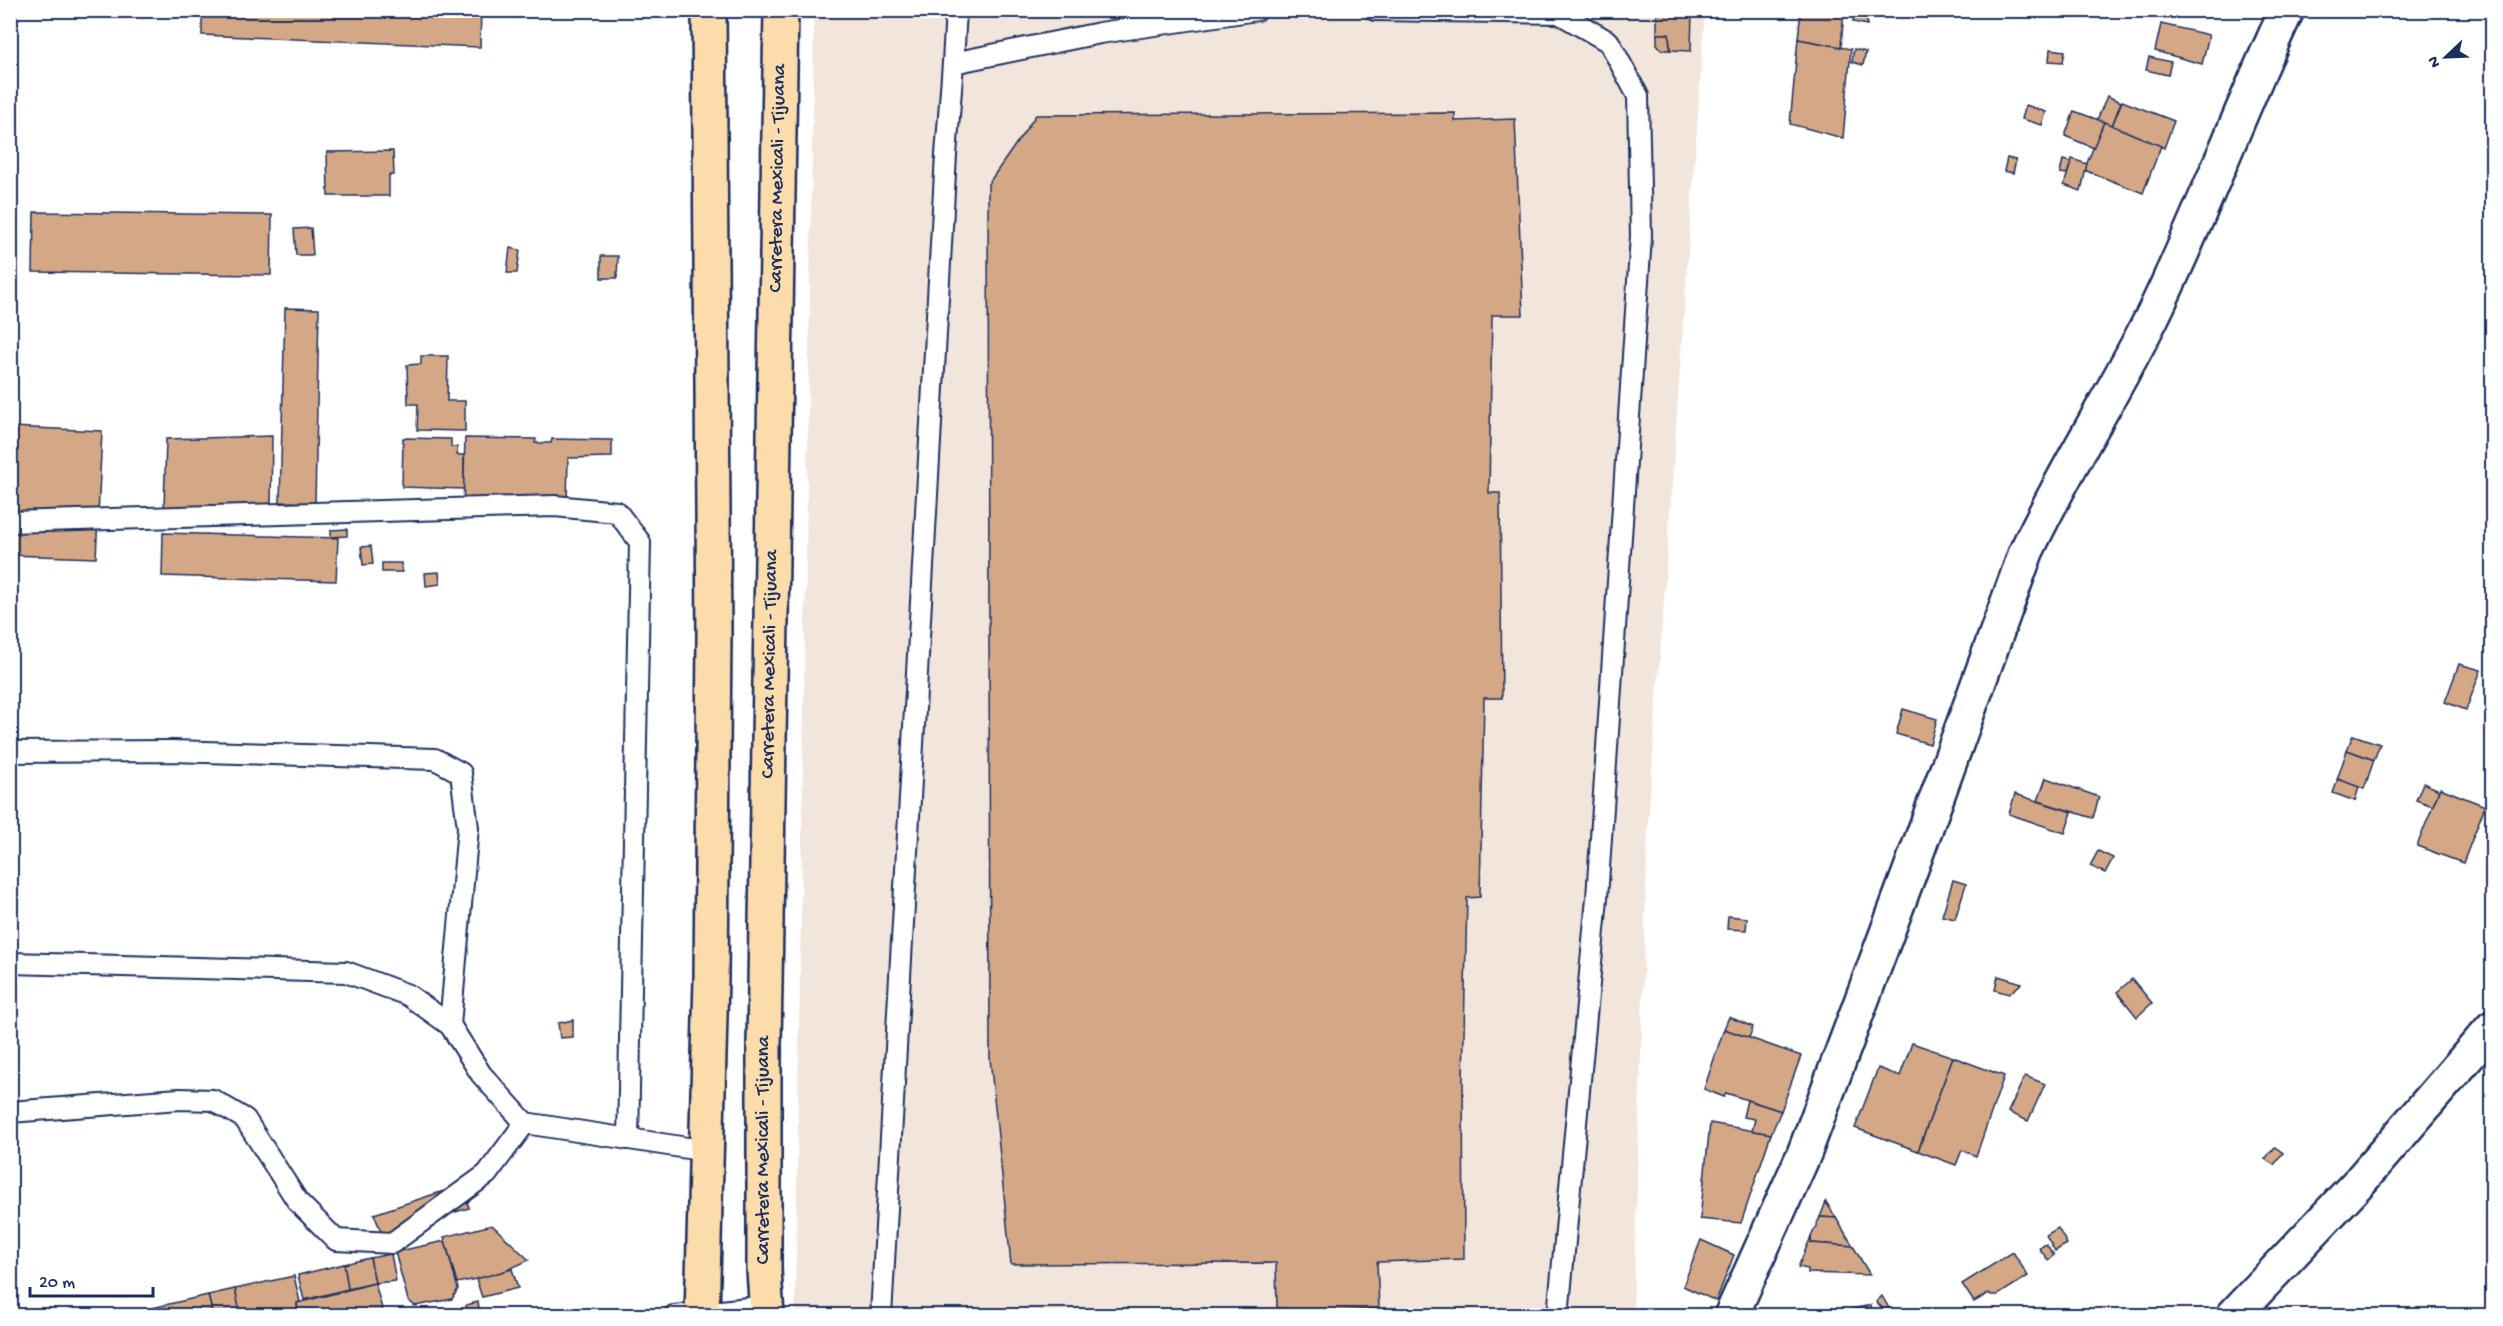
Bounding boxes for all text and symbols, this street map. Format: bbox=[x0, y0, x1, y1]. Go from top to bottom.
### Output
north arrow bbox=[2416, 27, 2476, 87]
text: N bbox=[2424, 52, 2446, 70]
street label: Carretera Mexicali - Tijuana bbox=[765, 63, 792, 293]
street label: Carretera Mexicali - Tijuana bbox=[757, 549, 784, 779]
street label: Carretera Mexicali - Tijuana bbox=[752, 1035, 776, 1264]
scale bar bbox=[30, 1260, 153, 1298]
text: 20 m bbox=[39, 1273, 75, 1294]

